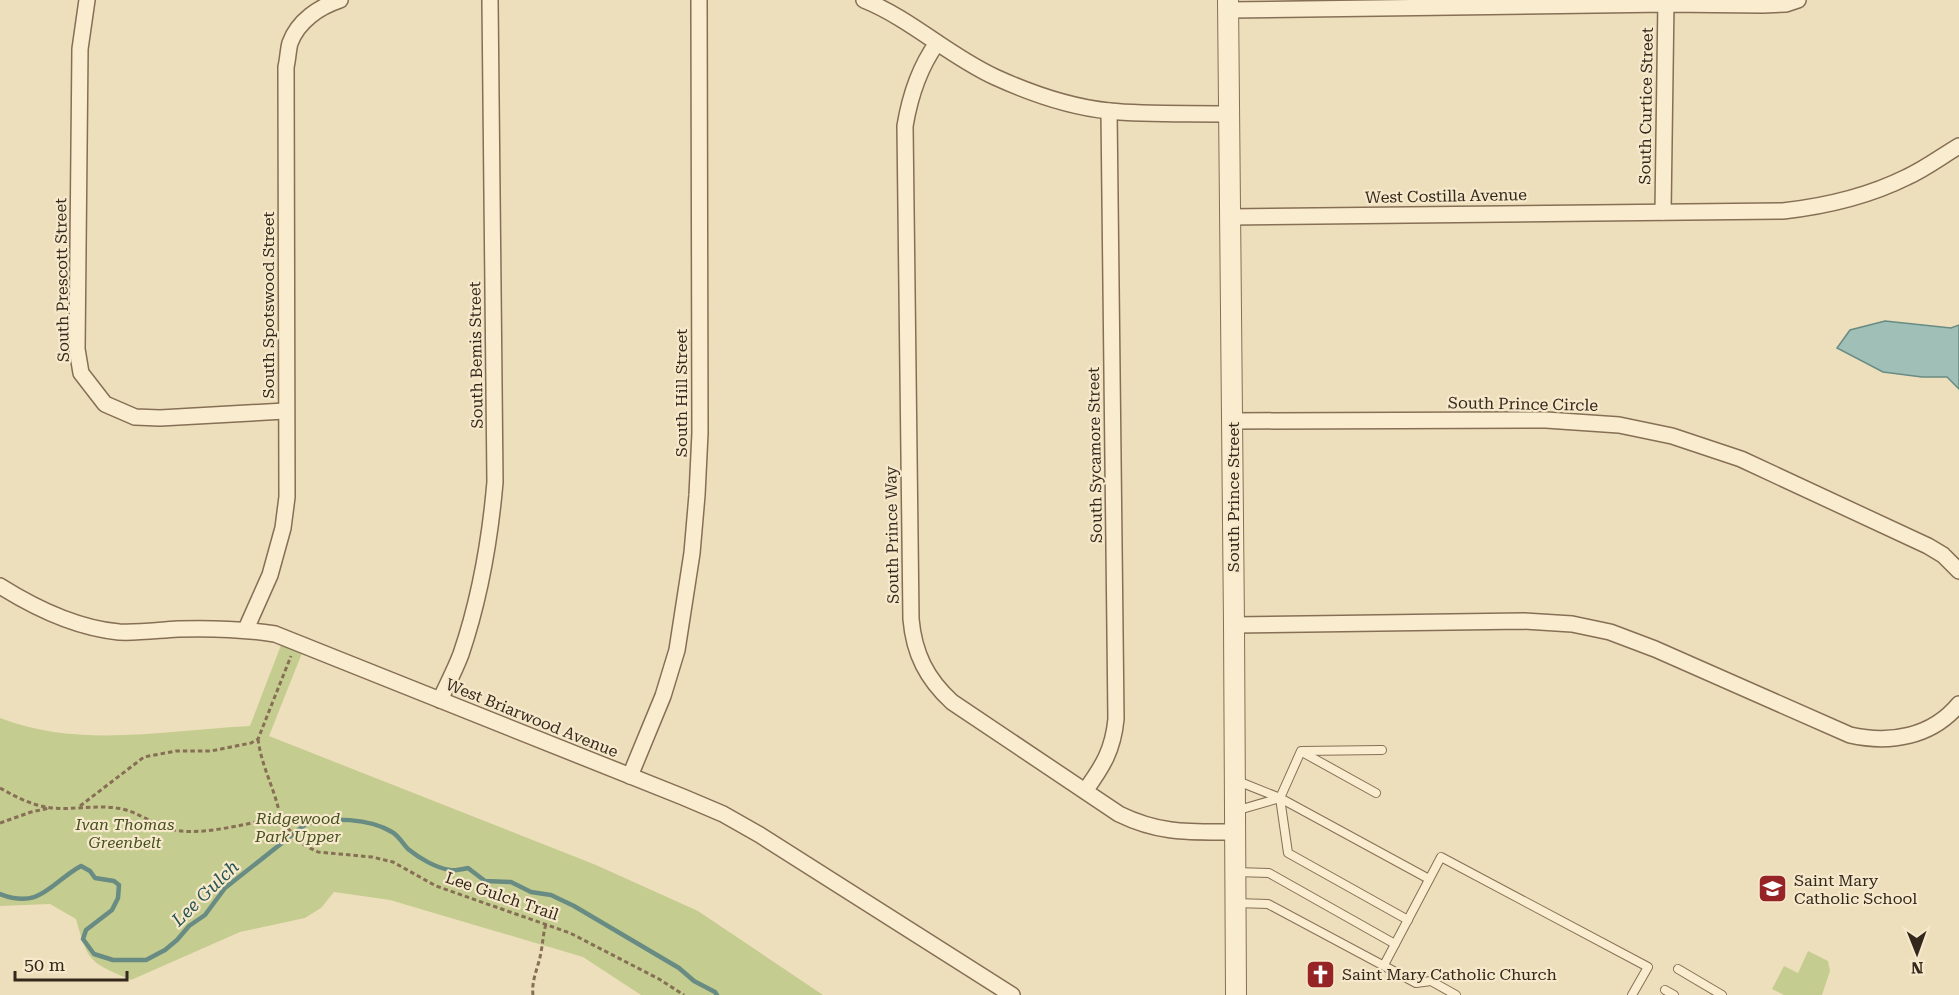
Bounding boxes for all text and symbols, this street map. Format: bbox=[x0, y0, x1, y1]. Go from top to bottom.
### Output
street label: South Curtice Street bbox=[1635, 27, 1657, 185]
street label: West Costilla Avenue bbox=[1365, 185, 1527, 207]
street label: South Prescott Street bbox=[51, 198, 73, 362]
street label: South Spotswood Street bbox=[259, 212, 278, 398]
street label: South Bemis Street bbox=[465, 281, 487, 429]
street label: South Hill Street bbox=[672, 329, 691, 457]
street label: South Sycamore Street bbox=[1084, 367, 1106, 543]
street label: South Prince Circle bbox=[1448, 393, 1599, 415]
street label: South Prince Street bbox=[1224, 422, 1243, 572]
street label: South Prince Way bbox=[881, 465, 903, 604]
street label: West Briarwood Avenue bbox=[443, 675, 621, 761]
park label: Ridgewood Park Upper bbox=[254, 809, 341, 846]
park label: Ivan Thomas Greenbelt bbox=[75, 815, 174, 852]
water label: Lee Gulch bbox=[166, 856, 243, 931]
street label: Lee Gulch Trail bbox=[443, 868, 561, 924]
place label: Saint Mary Catholic School bbox=[1794, 871, 1917, 908]
school or university icon: Saint Mary Catholic School bbox=[1757, 873, 1789, 905]
north arrow bbox=[1887, 923, 1947, 983]
scale bar bbox=[15, 944, 128, 982]
text: 50 m bbox=[24, 954, 65, 975]
church icon: Saint Mary Catholic Church bbox=[1305, 958, 1337, 990]
text: N bbox=[1911, 958, 1924, 977]
place label: Saint Mary Catholic Church bbox=[1342, 965, 1557, 984]

